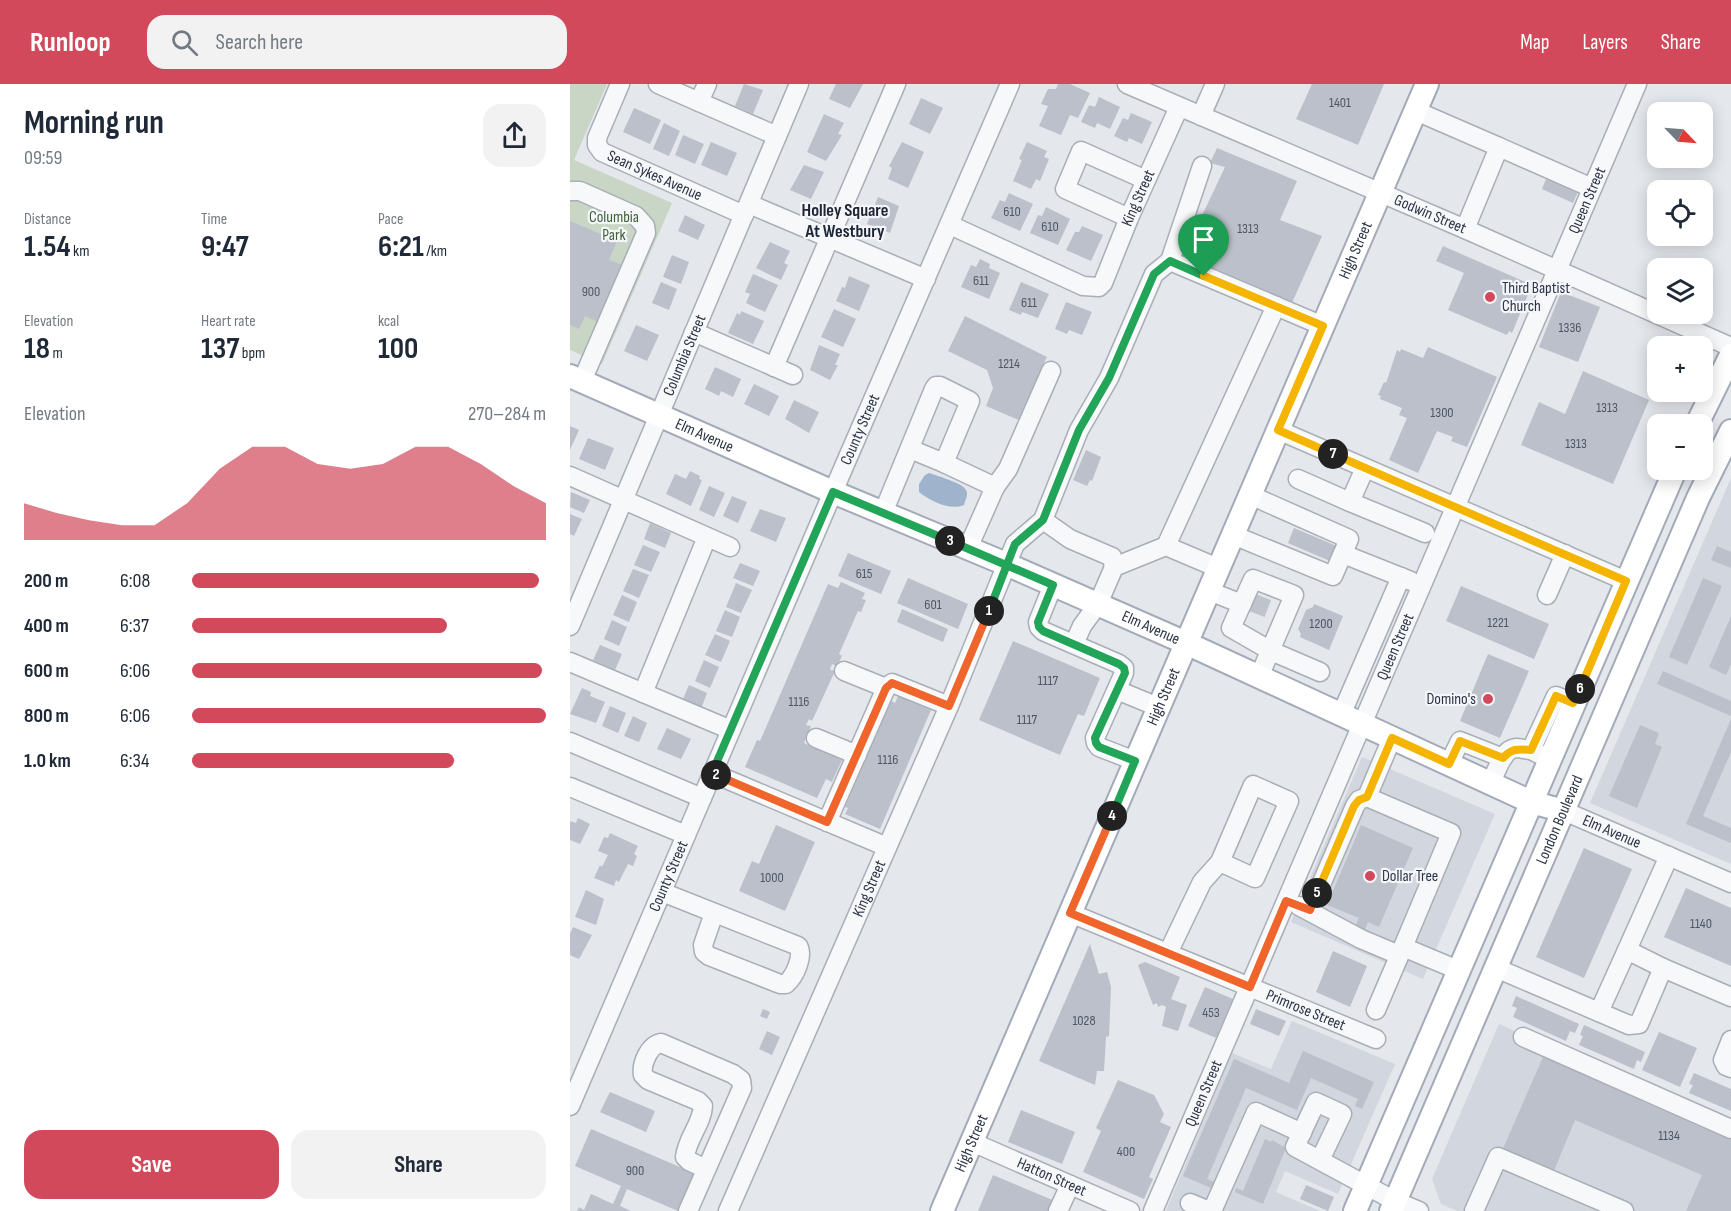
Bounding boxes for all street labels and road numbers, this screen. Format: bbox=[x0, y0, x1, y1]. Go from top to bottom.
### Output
street label: Sean Sykes Avenue bbox=[604, 146, 705, 205]
street label: Queen Street bbox=[1564, 164, 1610, 236]
street label: King Street bbox=[1117, 167, 1159, 229]
street label: Godwin Street bbox=[1391, 190, 1469, 238]
street label: High Street bbox=[1335, 218, 1376, 282]
street label: Columbia Street bbox=[659, 312, 710, 399]
street label: County Street bbox=[836, 391, 884, 468]
street label: Elm Avenue bbox=[672, 414, 737, 456]
street label: Elm Avenue bbox=[1119, 606, 1183, 649]
street label: Queen Street bbox=[1373, 611, 1418, 683]
street label: High Street bbox=[1143, 665, 1184, 728]
street label: London Boulevard bbox=[1532, 772, 1587, 867]
street label: Elm Avenue bbox=[1580, 811, 1644, 853]
street label: County Street bbox=[645, 838, 692, 915]
street label: King Street bbox=[848, 857, 890, 920]
street label: Primrose Street bbox=[1263, 985, 1348, 1035]
street label: Queen Street bbox=[1181, 1057, 1226, 1130]
street label: High Street bbox=[951, 1111, 992, 1175]
street label: Hatton Street bbox=[1014, 1153, 1089, 1200]

